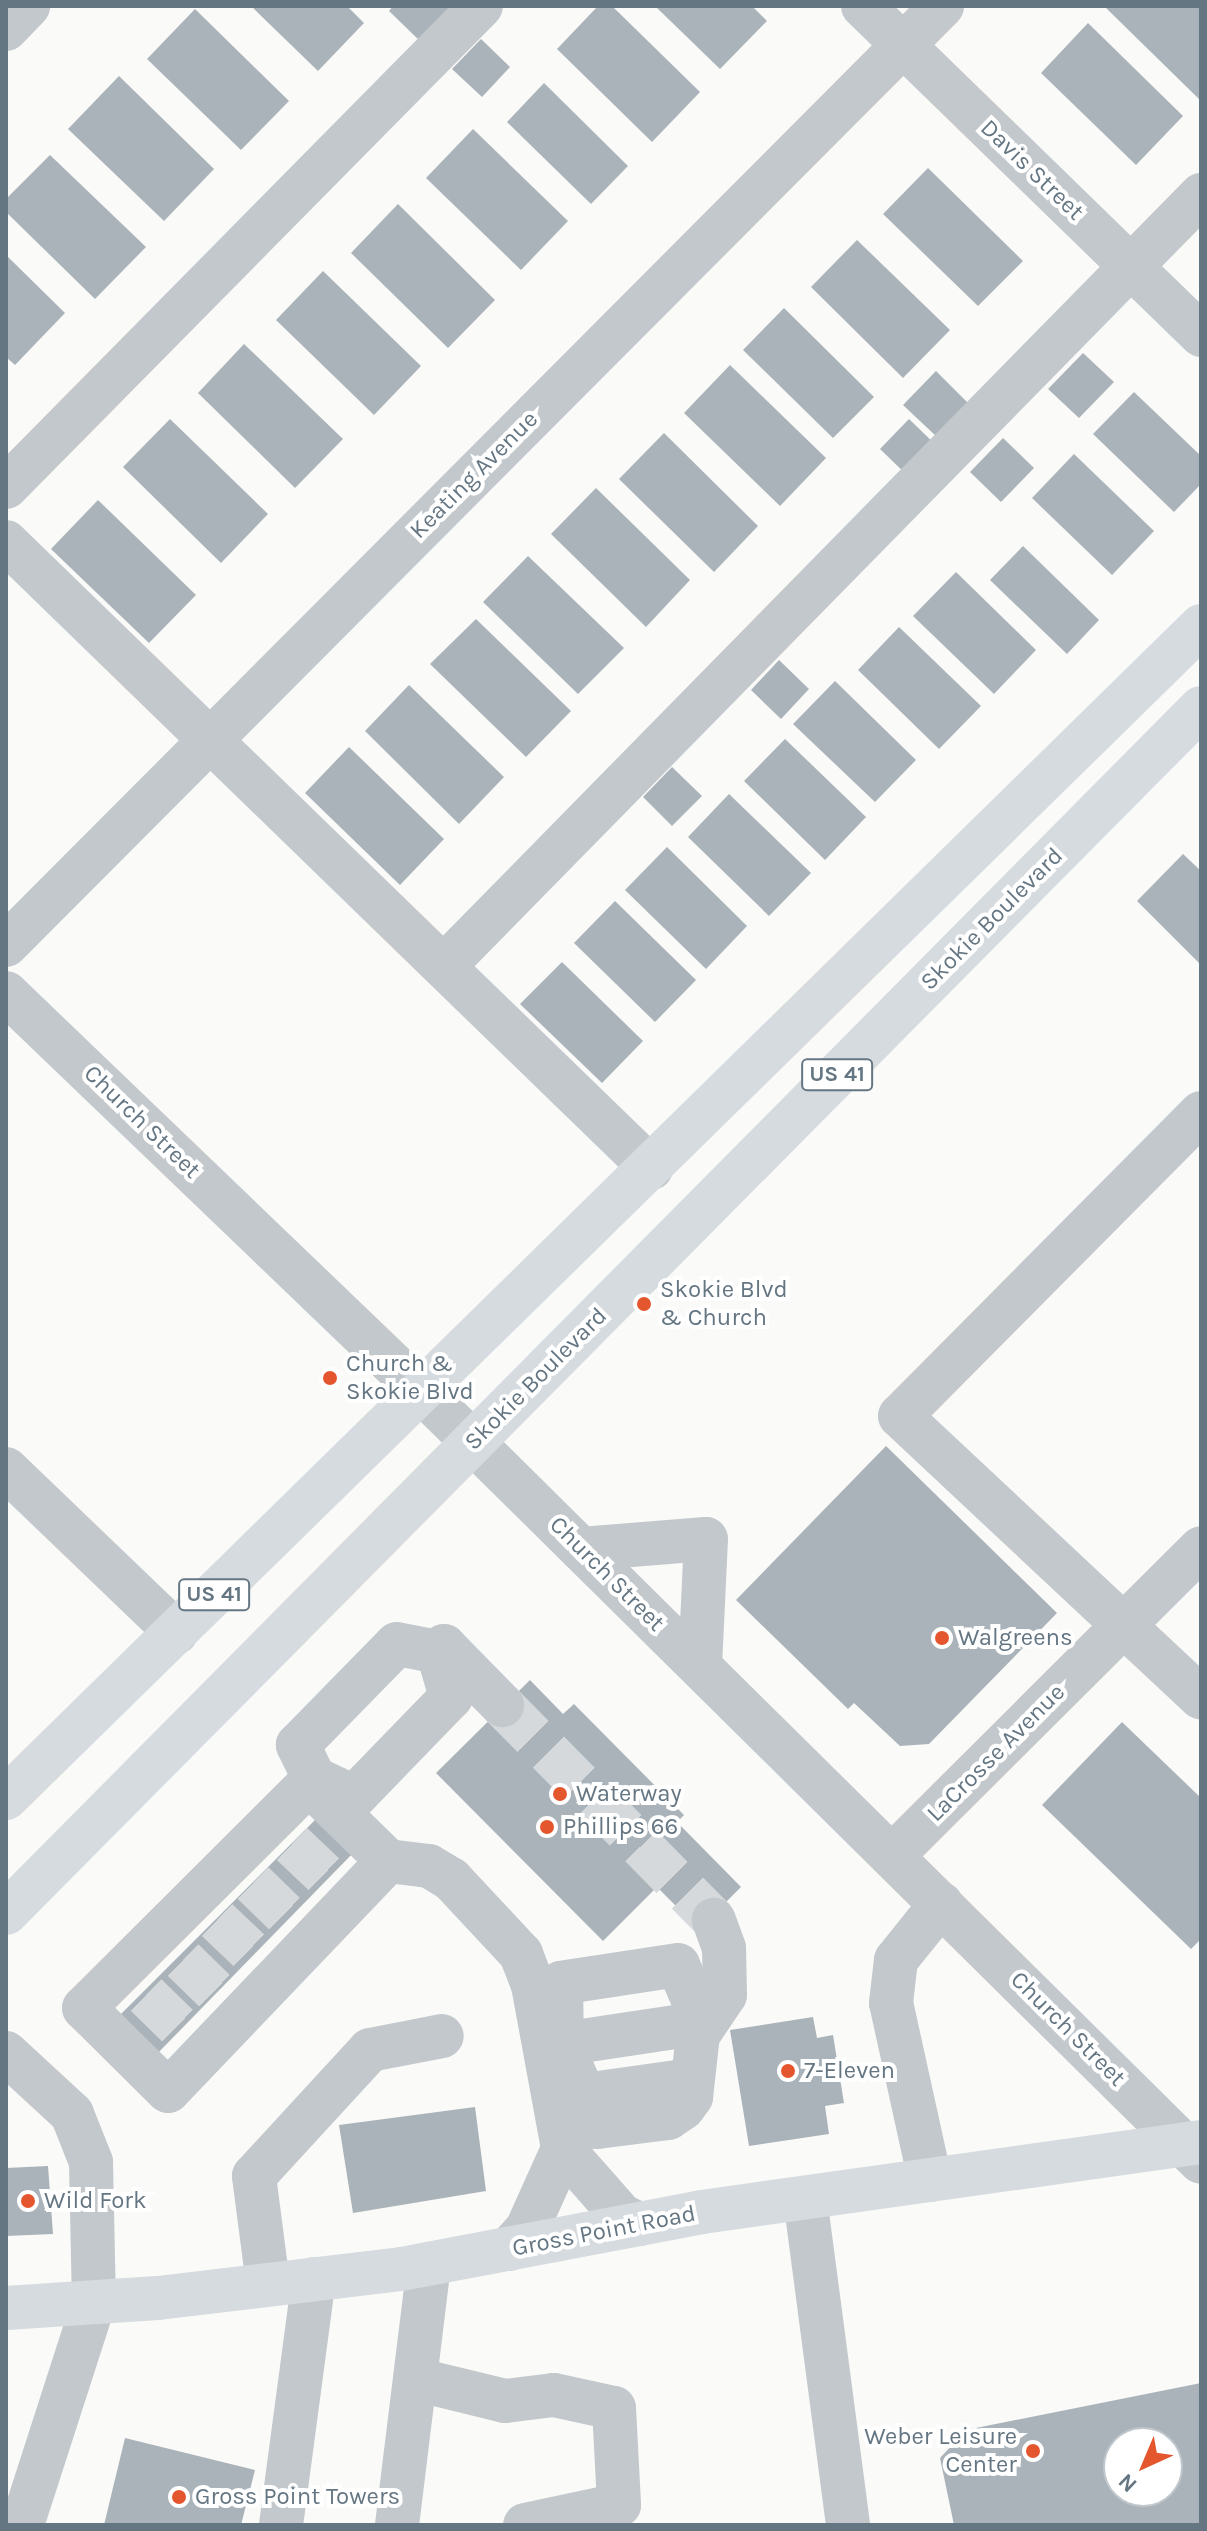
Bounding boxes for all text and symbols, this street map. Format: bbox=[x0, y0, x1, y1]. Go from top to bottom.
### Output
street label: Davis Street bbox=[974, 114, 1090, 226]
street label: Keating Avenue bbox=[404, 405, 544, 545]
street label: Skokie Boulevard bbox=[915, 842, 1069, 996]
road number: US 41 bbox=[801, 1057, 873, 1093]
street label: Church Street bbox=[78, 1059, 206, 1185]
place label: Skokie Blvd & Church bbox=[660, 1276, 788, 1332]
marker: Skokie Blvd & Church bbox=[635, 1295, 653, 1313]
street label: Skokie Boulevard bbox=[459, 1302, 613, 1456]
place label: Church & Skokie Blvd bbox=[346, 1350, 474, 1406]
marker: Church & Skokie Blvd bbox=[321, 1369, 339, 1387]
street label: Church Street bbox=[543, 1510, 671, 1638]
road number: US 41 bbox=[178, 1577, 250, 1613]
place label: Walgreens bbox=[958, 1624, 1073, 1652]
marker: Walgreens bbox=[933, 1629, 951, 1647]
street label: LaCrosse Avenue bbox=[921, 1678, 1071, 1828]
place label: Waterway bbox=[576, 1780, 682, 1808]
marker: Waterway bbox=[551, 1785, 569, 1803]
place label: Phillips 66 bbox=[563, 1813, 678, 1841]
marker: Phillips 66 bbox=[538, 1818, 556, 1836]
street label: Church Street bbox=[1004, 1965, 1132, 2093]
place label: 7-Eleven bbox=[804, 2057, 895, 2085]
marker: 7-Eleven bbox=[779, 2062, 797, 2080]
place label: Wild Fork bbox=[44, 2187, 146, 2215]
marker: Wild Fork bbox=[19, 2192, 37, 2210]
street label: Gross Point Road bbox=[510, 2199, 698, 2263]
place label: Weber Leisure Center bbox=[864, 2423, 1017, 2479]
north arrow bbox=[1103, 2427, 1183, 2507]
marker: Weber Leisure Center bbox=[1024, 2442, 1042, 2460]
text: N bbox=[1113, 2468, 1142, 2498]
place label: Gross Point Towers bbox=[195, 2483, 400, 2511]
marker: Gross Point Towers bbox=[170, 2488, 188, 2506]

